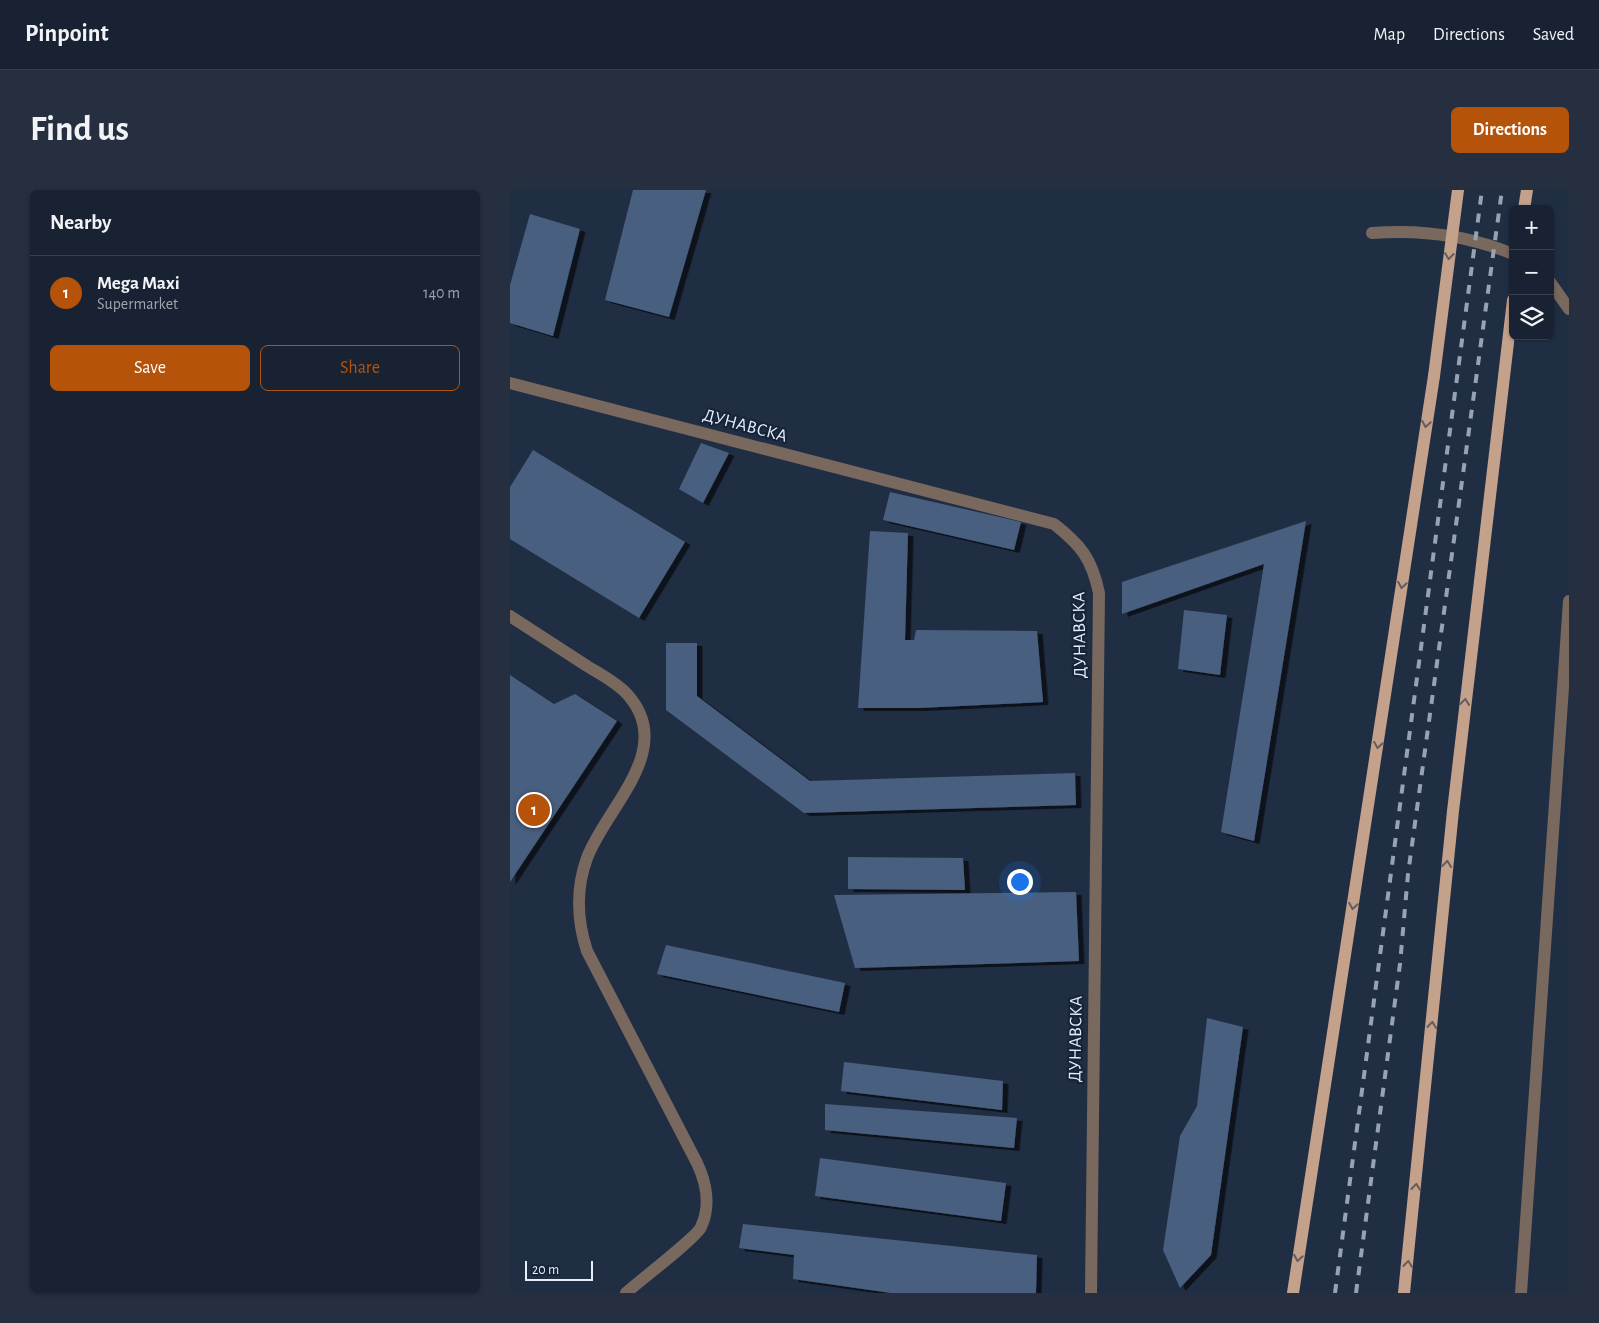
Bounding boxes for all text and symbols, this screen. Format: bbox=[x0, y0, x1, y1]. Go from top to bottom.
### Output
text: Pinpoint bbox=[25, 22, 109, 46]
text: Map bbox=[1374, 26, 1405, 44]
text: Directions bbox=[1433, 26, 1505, 44]
text: Saved bbox=[1533, 26, 1574, 44]
button: Directions bbox=[1451, 107, 1569, 153]
text: Find us bbox=[30, 112, 129, 147]
map controls bbox=[1509, 205, 1554, 340]
button: + bbox=[1509, 205, 1554, 250]
text: Nearby bbox=[50, 212, 111, 233]
button: − bbox=[1509, 250, 1554, 295]
one-way arrow bbox=[1444, 252, 1455, 260]
text: Mega Maxi bbox=[97, 274, 180, 293]
text: 1 bbox=[63, 285, 69, 301]
text: 140 m bbox=[423, 285, 460, 301]
button: layers bbox=[1509, 295, 1554, 340]
text: Supermarket bbox=[97, 296, 178, 312]
button: Save bbox=[50, 345, 250, 391]
button: Share bbox=[260, 345, 460, 391]
street label: ДУНАВСКА bbox=[701, 406, 790, 446]
one-way arrow bbox=[1422, 419, 1432, 428]
one-way arrow bbox=[1397, 581, 1408, 589]
street label: ДУНАВСКА bbox=[1070, 591, 1090, 678]
one-way arrow bbox=[1459, 698, 1470, 706]
one-way arrow bbox=[1373, 742, 1384, 750]
pin: 1 bbox=[518, 791, 550, 829]
one-way arrow bbox=[1442, 859, 1453, 867]
your location bbox=[1007, 869, 1033, 895]
one-way arrow bbox=[1349, 901, 1359, 910]
street label: ДУНАВСКА bbox=[1066, 995, 1086, 1082]
one-way arrow bbox=[1426, 1021, 1437, 1029]
one-way arrow bbox=[1410, 1183, 1421, 1191]
one-way arrow bbox=[1294, 1254, 1304, 1263]
scale bar bbox=[525, 1258, 592, 1281]
one-way arrow bbox=[1402, 1260, 1413, 1268]
text: 20 m bbox=[532, 1263, 559, 1277]

